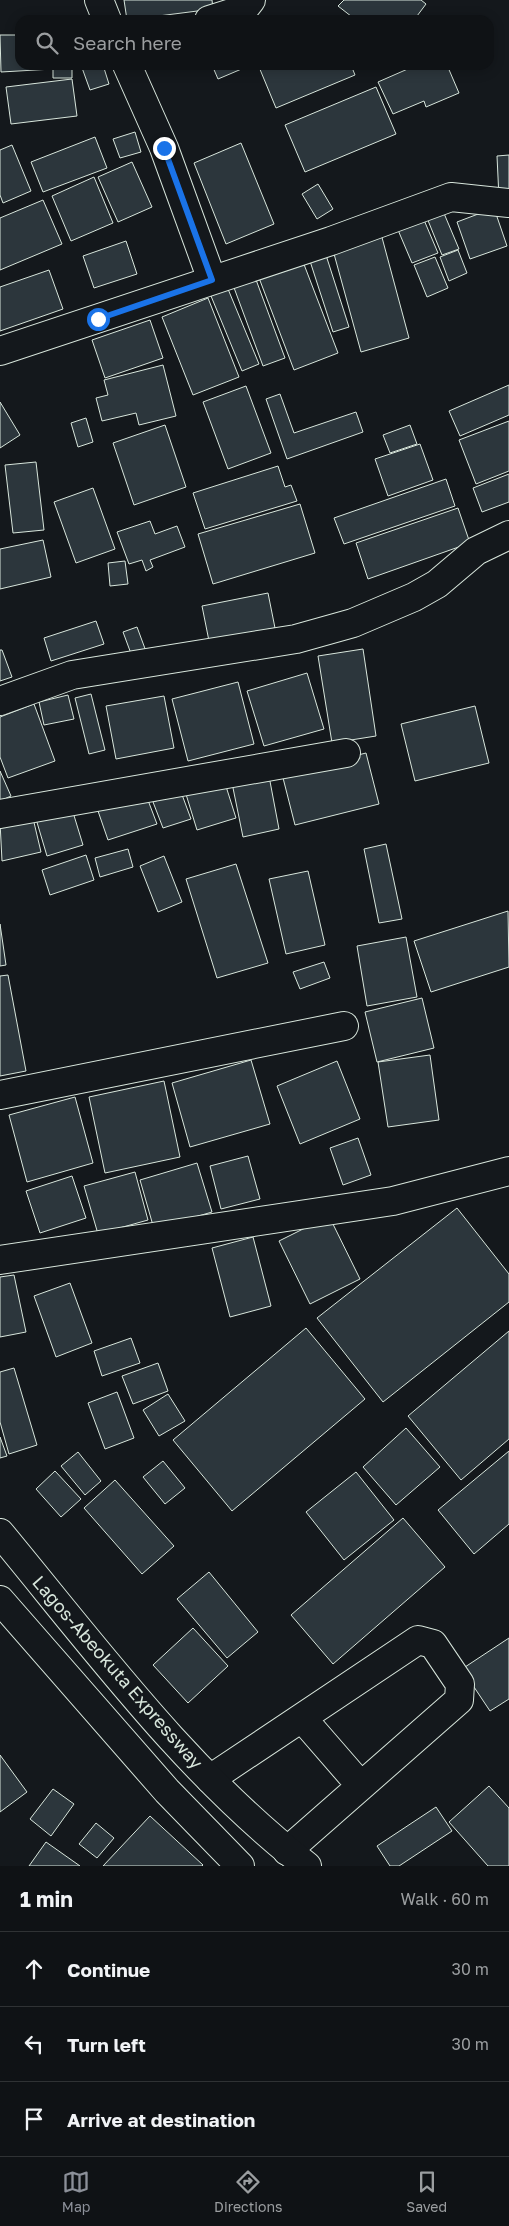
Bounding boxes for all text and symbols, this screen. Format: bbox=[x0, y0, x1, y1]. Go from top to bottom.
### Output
search box bbox=[15, 15, 494, 70]
icon: search bbox=[33, 29, 61, 57]
text: Search here bbox=[73, 31, 182, 54]
route end bbox=[153, 137, 176, 160]
route start bbox=[87, 308, 110, 331]
street label: Lagos-Abeokuta Expressway bbox=[28, 1571, 208, 1773]
text: 1 min bbox=[20, 1886, 73, 1912]
text: Walk · 60 m bbox=[401, 1889, 489, 1909]
icon: ahead bbox=[20, 1955, 48, 1983]
text: Continue bbox=[67, 1958, 150, 1981]
text: 30 m bbox=[452, 1959, 489, 1979]
icon: left bbox=[20, 2030, 48, 2058]
text: Turn left bbox=[67, 2033, 146, 2056]
text: 30 m bbox=[452, 2034, 489, 2054]
icon: arrive bbox=[20, 2105, 48, 2133]
text: Arrive at destination bbox=[67, 2108, 255, 2131]
tab: Map bbox=[62, 2168, 90, 2215]
tab: Directions bbox=[214, 2168, 283, 2215]
tab: Saved bbox=[406, 2168, 447, 2215]

